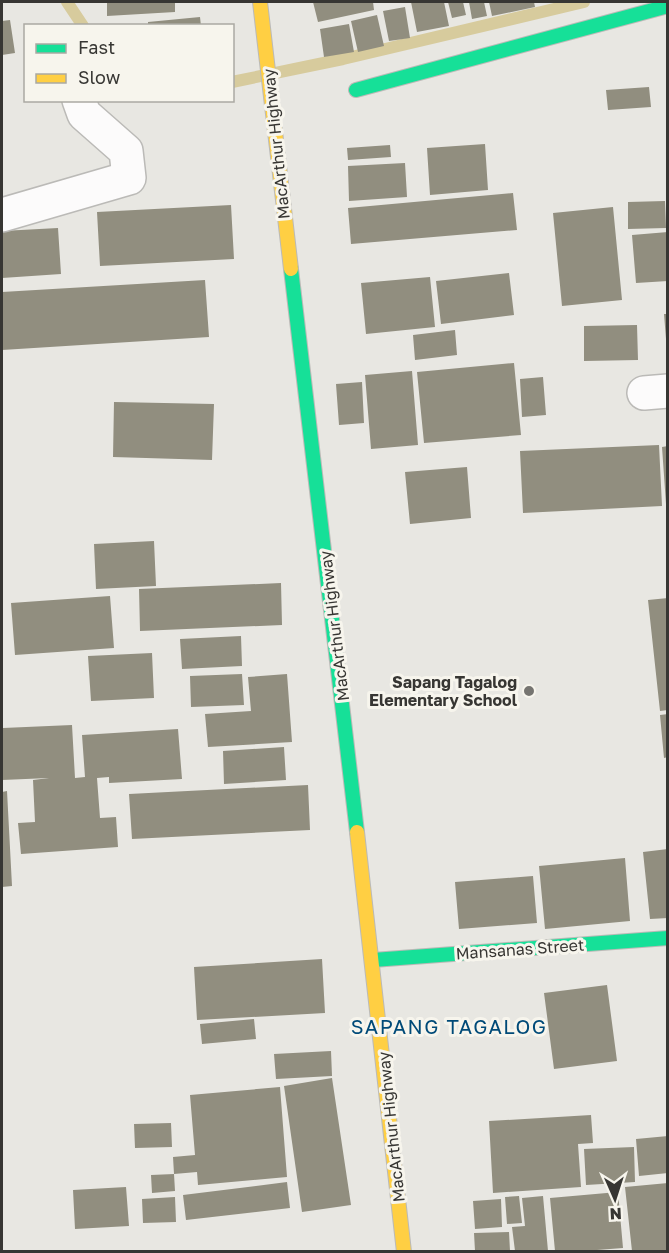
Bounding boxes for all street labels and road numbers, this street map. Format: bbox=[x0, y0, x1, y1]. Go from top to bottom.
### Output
street label: MacArthur Highway bbox=[258, 68, 294, 220]
street label: MacArthur Highway bbox=[315, 550, 353, 702]
street label: Mansanas Street bbox=[455, 935, 585, 963]
street label: MacArthur Highway bbox=[373, 1051, 409, 1203]

